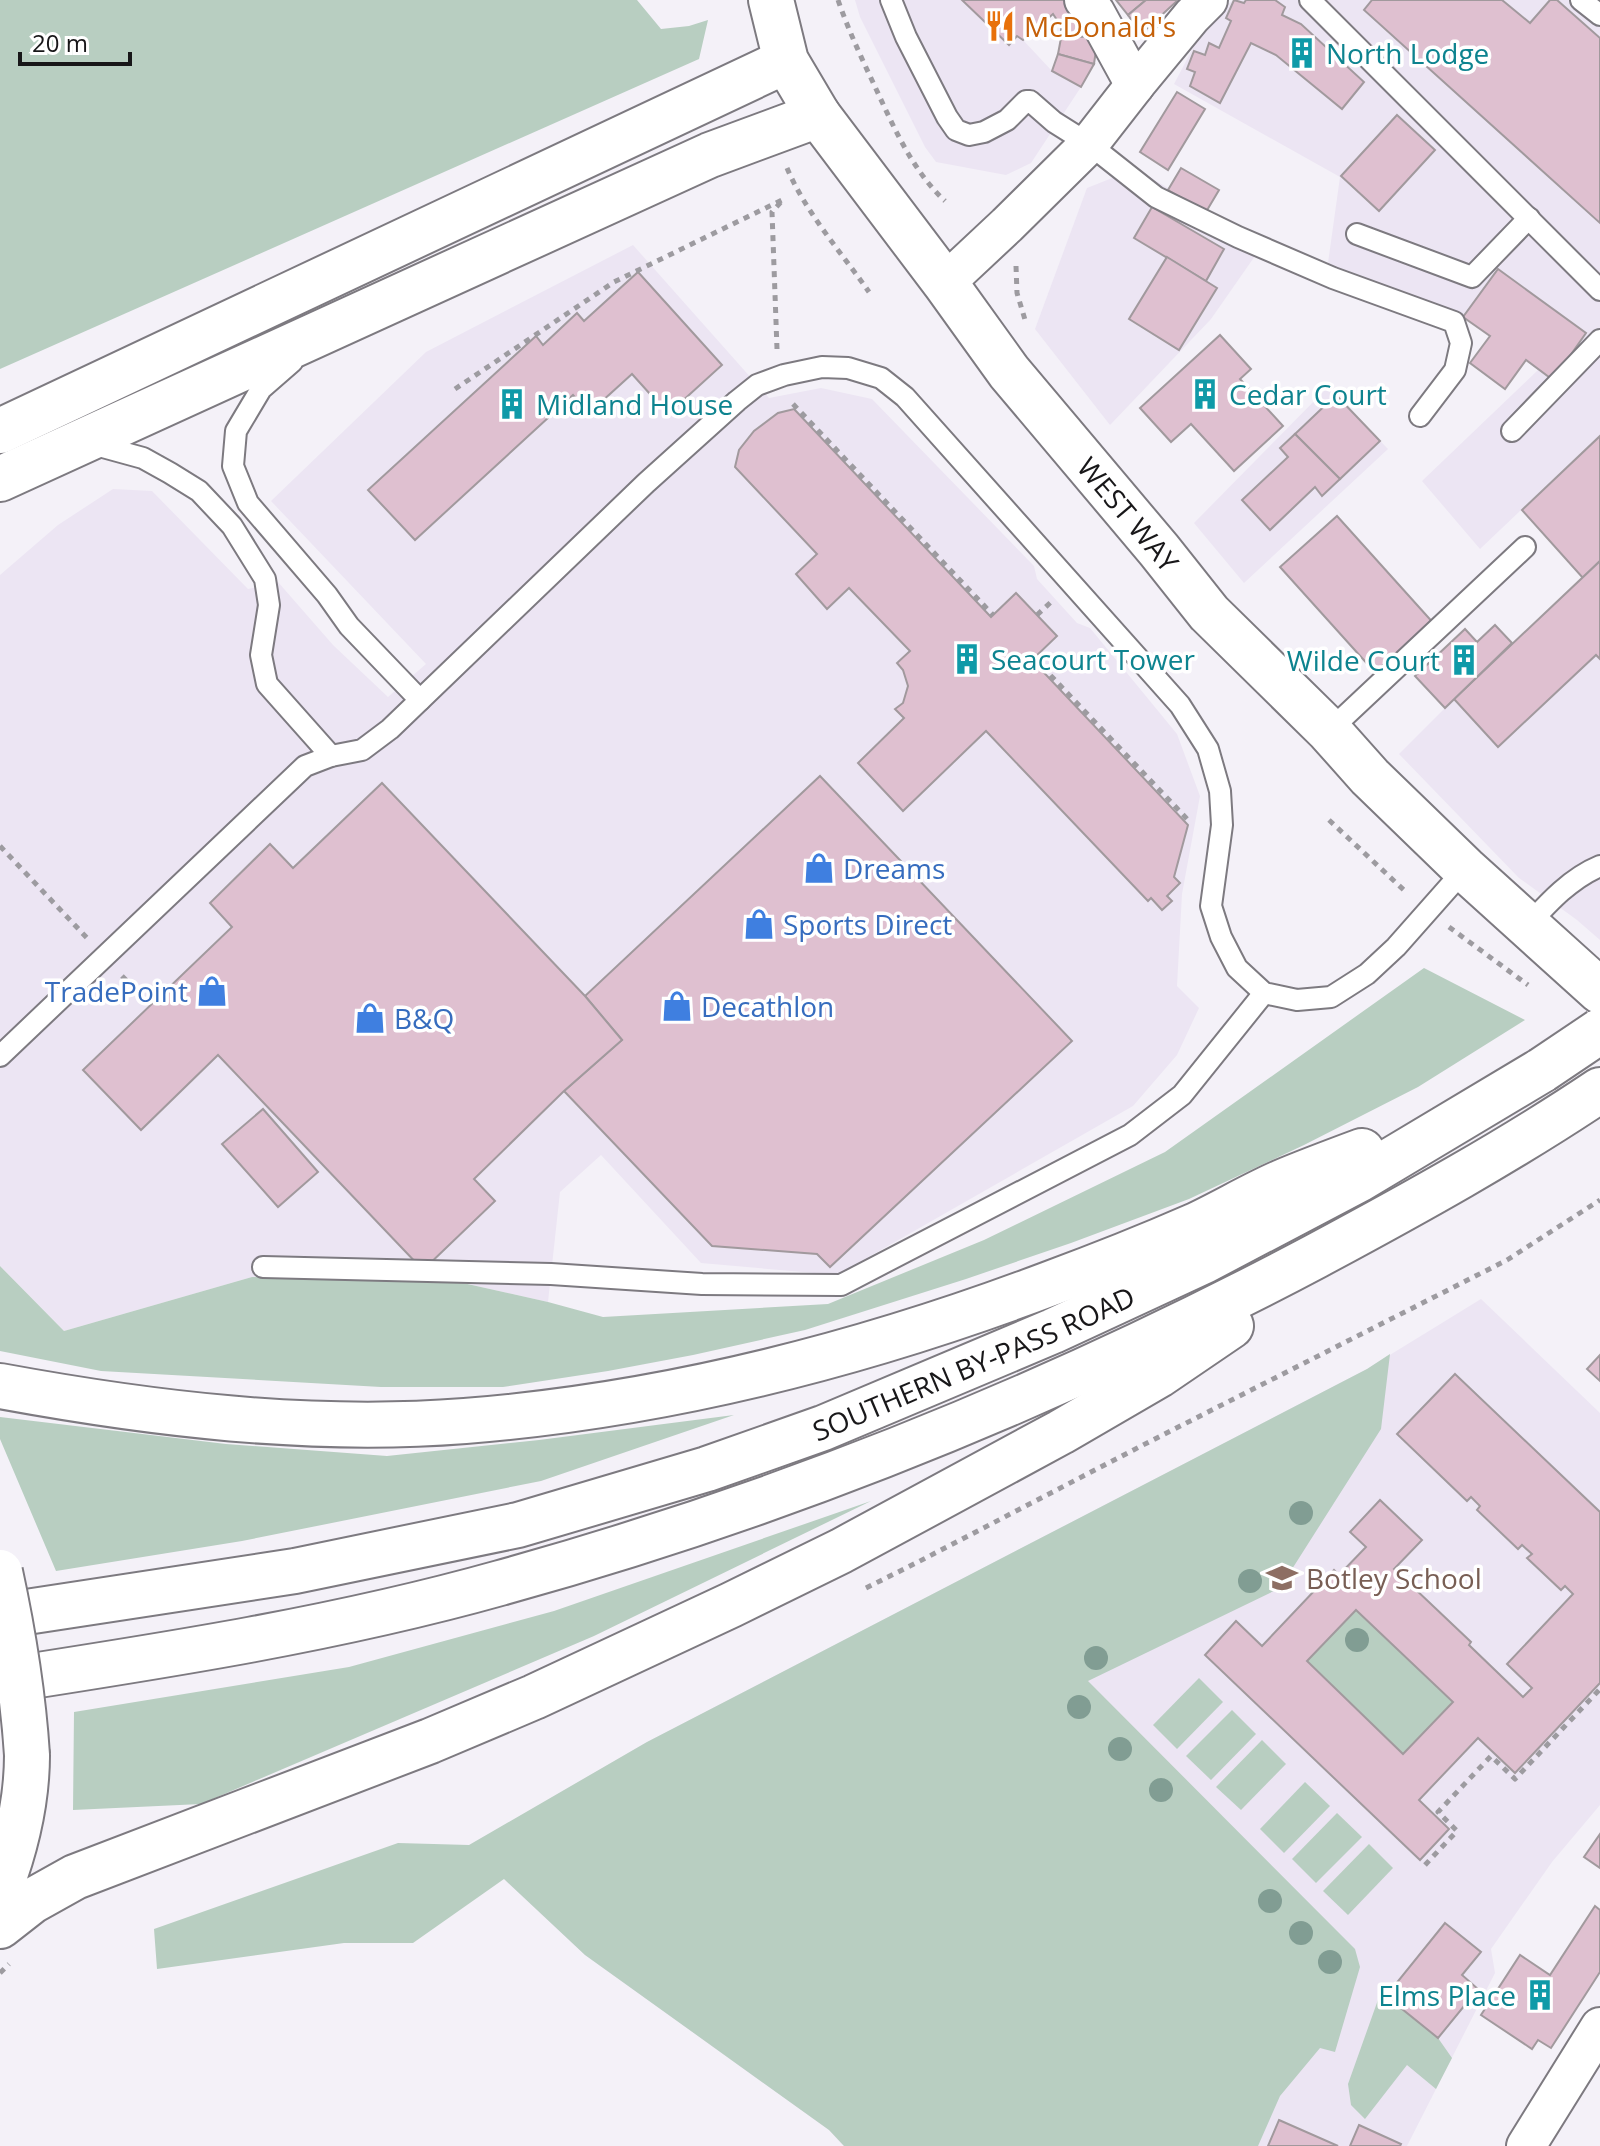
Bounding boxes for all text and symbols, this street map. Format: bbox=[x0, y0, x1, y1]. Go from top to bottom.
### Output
place label: McDonald's bbox=[1024, 7, 1176, 45]
restaurant icon: McDonald's bbox=[983, 9, 1017, 43]
scale bar bbox=[20, 16, 130, 66]
text: 20 m bbox=[32, 26, 88, 59]
place label: North Lodge bbox=[1326, 34, 1489, 72]
building icon: North Lodge bbox=[1285, 36, 1319, 70]
place label: Cedar Court bbox=[1229, 375, 1387, 413]
building icon: Cedar Court bbox=[1188, 377, 1222, 411]
place label: Midland House bbox=[536, 385, 733, 423]
building icon: Midland House bbox=[495, 387, 529, 421]
street label: WEST WAY bbox=[1069, 449, 1188, 580]
place label: Seacourt Tower bbox=[991, 640, 1195, 678]
place label: Wilde Court bbox=[1287, 641, 1440, 679]
building icon: Seacourt Tower bbox=[950, 642, 984, 676]
building icon: Wilde Court bbox=[1447, 643, 1481, 677]
place label: Dreams bbox=[843, 849, 945, 887]
shop icon: Dreams bbox=[802, 851, 836, 885]
place label: Sports Direct bbox=[783, 905, 952, 943]
shop icon: Sports Direct bbox=[742, 907, 776, 941]
place label: TradePoint bbox=[45, 972, 188, 1010]
shop icon: TradePoint bbox=[195, 974, 229, 1008]
place label: Decathlon bbox=[701, 987, 834, 1025]
shop icon: Decathlon bbox=[660, 989, 694, 1023]
place label: B&Q bbox=[394, 999, 454, 1037]
shop icon: B&Q bbox=[353, 1001, 387, 1035]
street label: SOUTHERN BY-PASS ROAD bbox=[807, 1277, 1141, 1449]
place label: Botley School bbox=[1306, 1559, 1482, 1597]
school or university icon: Botley School bbox=[1265, 1561, 1299, 1595]
place label: Elms Place bbox=[1378, 1976, 1516, 2014]
building icon: Elms Place bbox=[1523, 1978, 1557, 2012]

